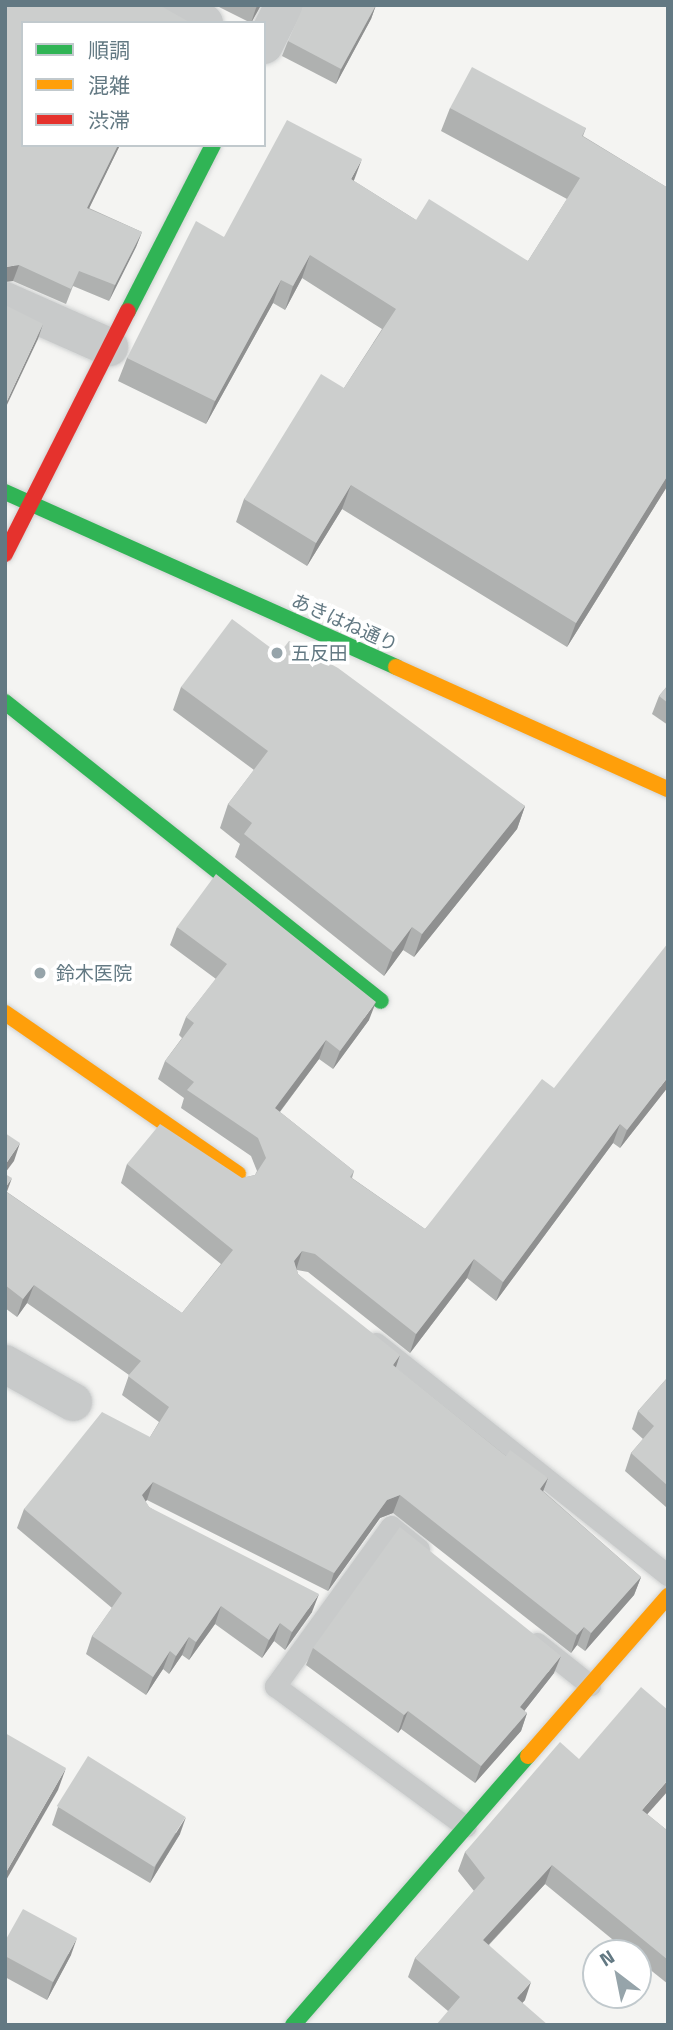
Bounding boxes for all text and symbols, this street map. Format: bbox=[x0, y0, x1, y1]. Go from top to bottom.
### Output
legend bbox=[21, 21, 266, 147]
text: 順調 bbox=[88, 34, 130, 66]
text: 混雑 bbox=[88, 69, 130, 101]
text: 渋滞 bbox=[88, 104, 130, 136]
street label: あきはね通り bbox=[288, 588, 402, 656]
place label: 五反田 bbox=[291, 642, 348, 664]
marker: 五反田 bbox=[269, 645, 285, 661]
place label: 鈴木医院 bbox=[56, 962, 132, 984]
marker: 鈴木医院 bbox=[30, 963, 50, 983]
north arrow bbox=[582, 1939, 652, 2009]
text: N bbox=[593, 1942, 620, 1973]

